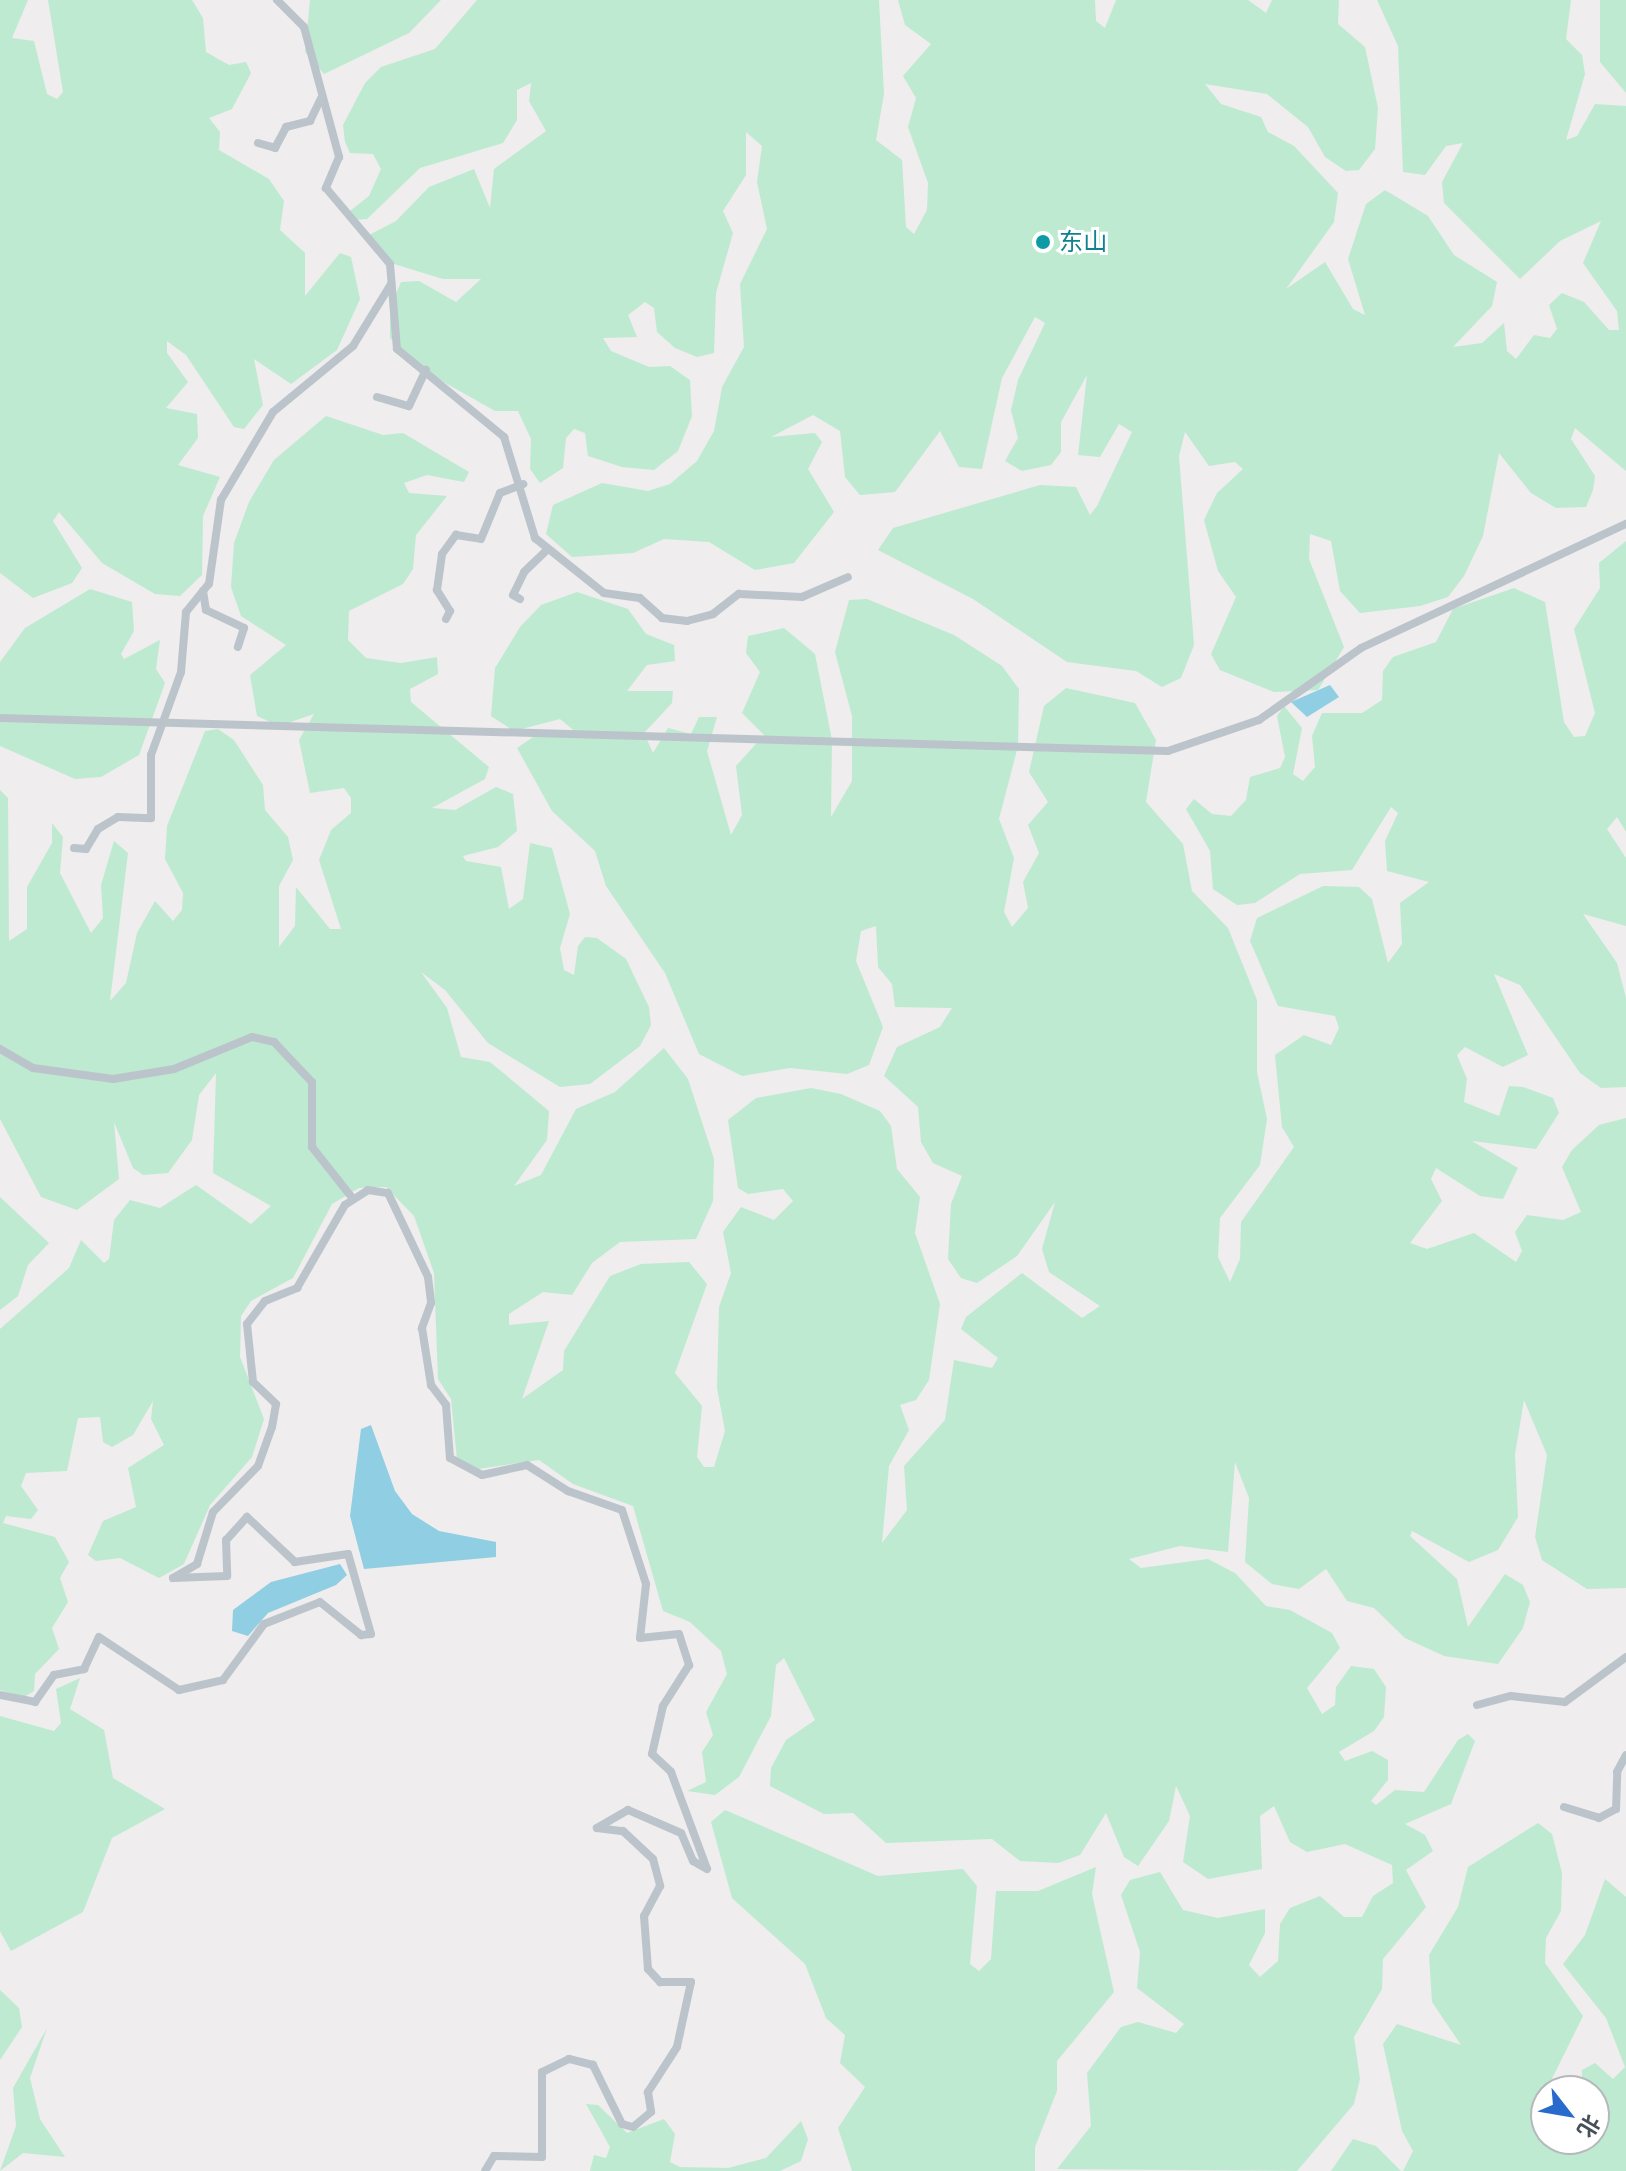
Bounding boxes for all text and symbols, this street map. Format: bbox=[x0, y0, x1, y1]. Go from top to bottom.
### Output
place label: 东山 bbox=[1059, 228, 1107, 256]
marker: 东山 bbox=[1034, 233, 1052, 251]
north arrow bbox=[1530, 2075, 1610, 2155]
text: 北 bbox=[1569, 2109, 1608, 2144]

